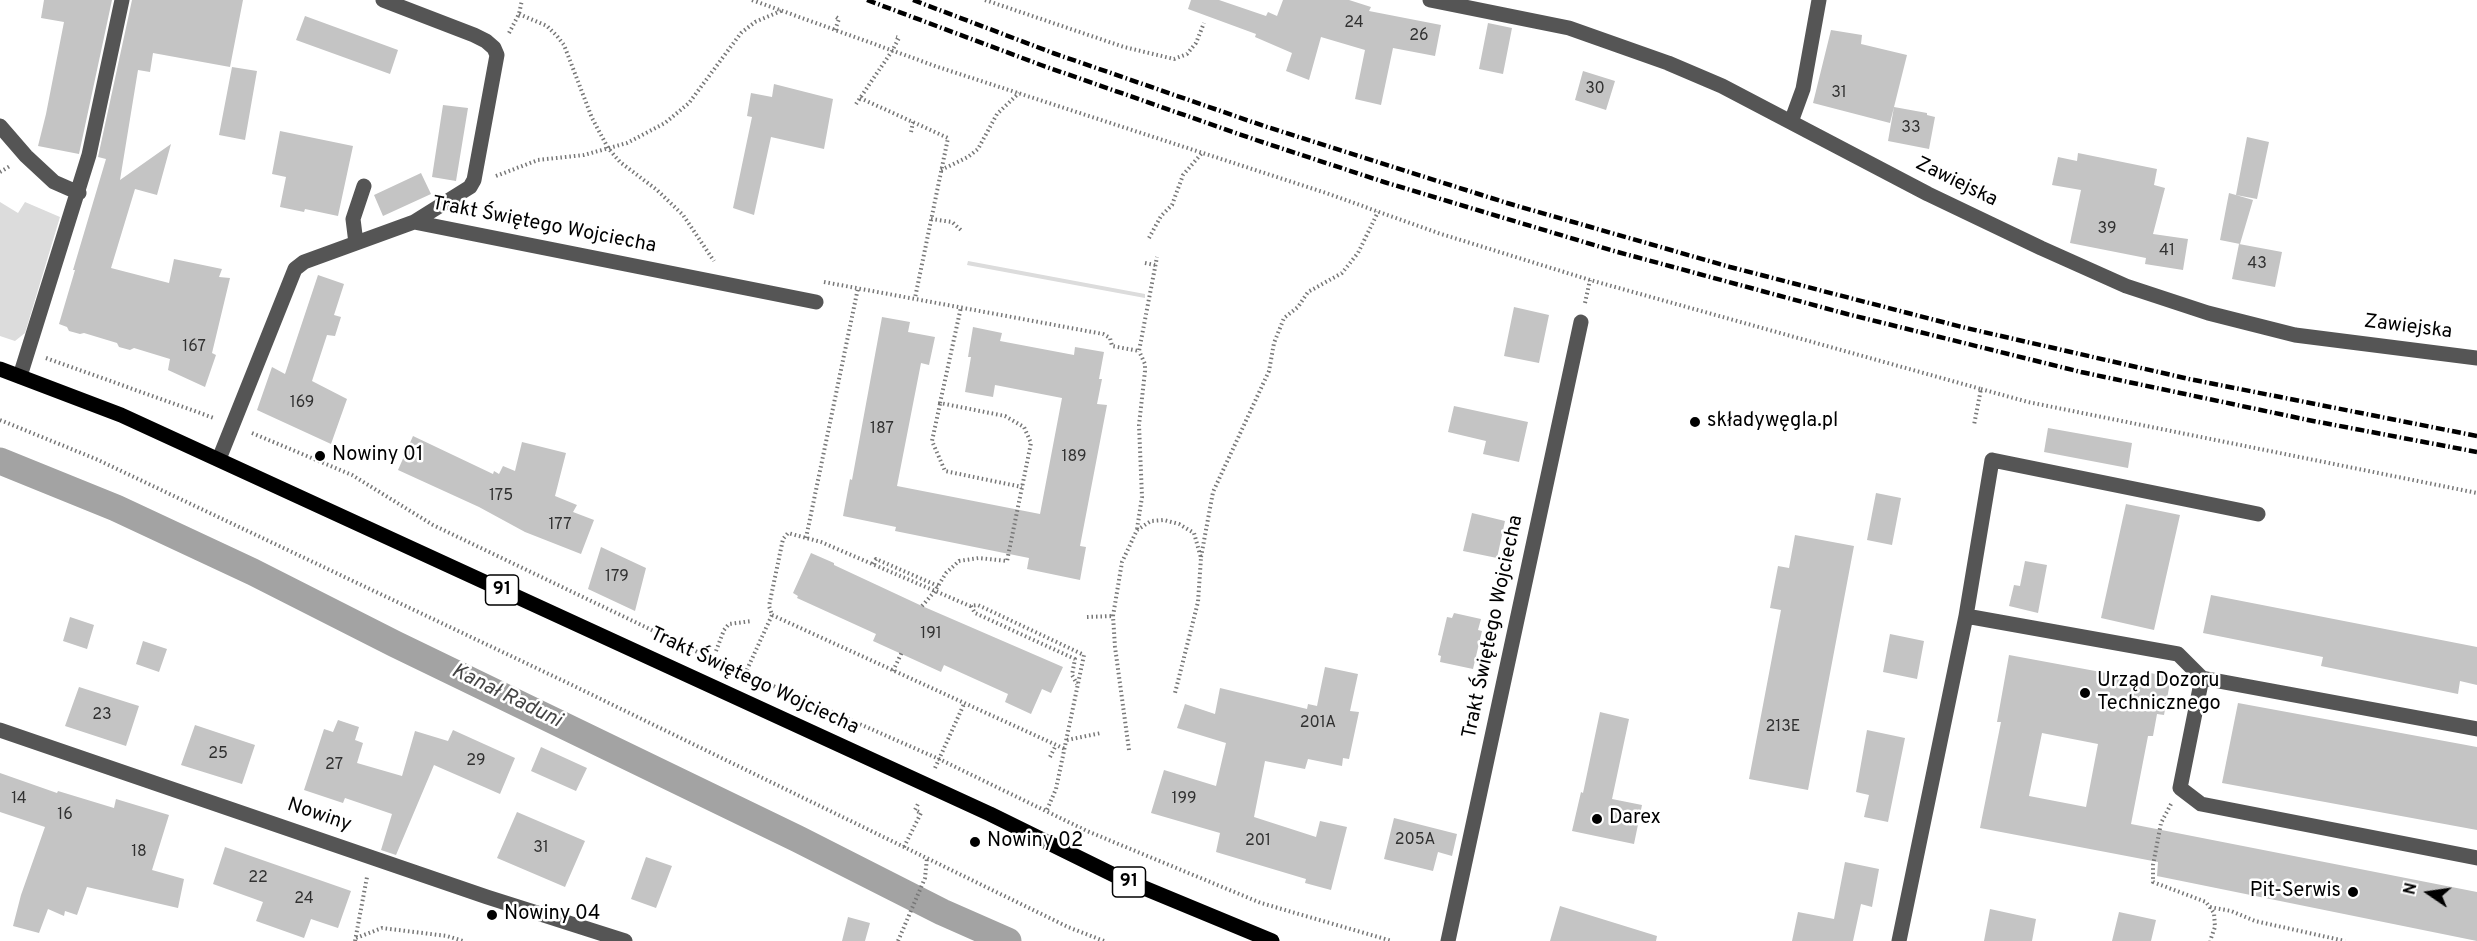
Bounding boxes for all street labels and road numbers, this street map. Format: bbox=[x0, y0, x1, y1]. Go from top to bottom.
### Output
street label: Zawiejska bbox=[1911, 153, 2001, 213]
street label: Trakt Świętego Wojciecha bbox=[430, 192, 658, 260]
street label: Zawiejska bbox=[2363, 311, 2453, 345]
street label: Trakt Świętego Wojciecha bbox=[1459, 513, 1529, 741]
road number: 91 bbox=[486, 575, 518, 605]
street label: Trakt Świętego Wojciecha bbox=[646, 623, 862, 741]
street label: Nowiny bbox=[284, 794, 354, 838]
road number: 91 bbox=[1112, 867, 1146, 897]

